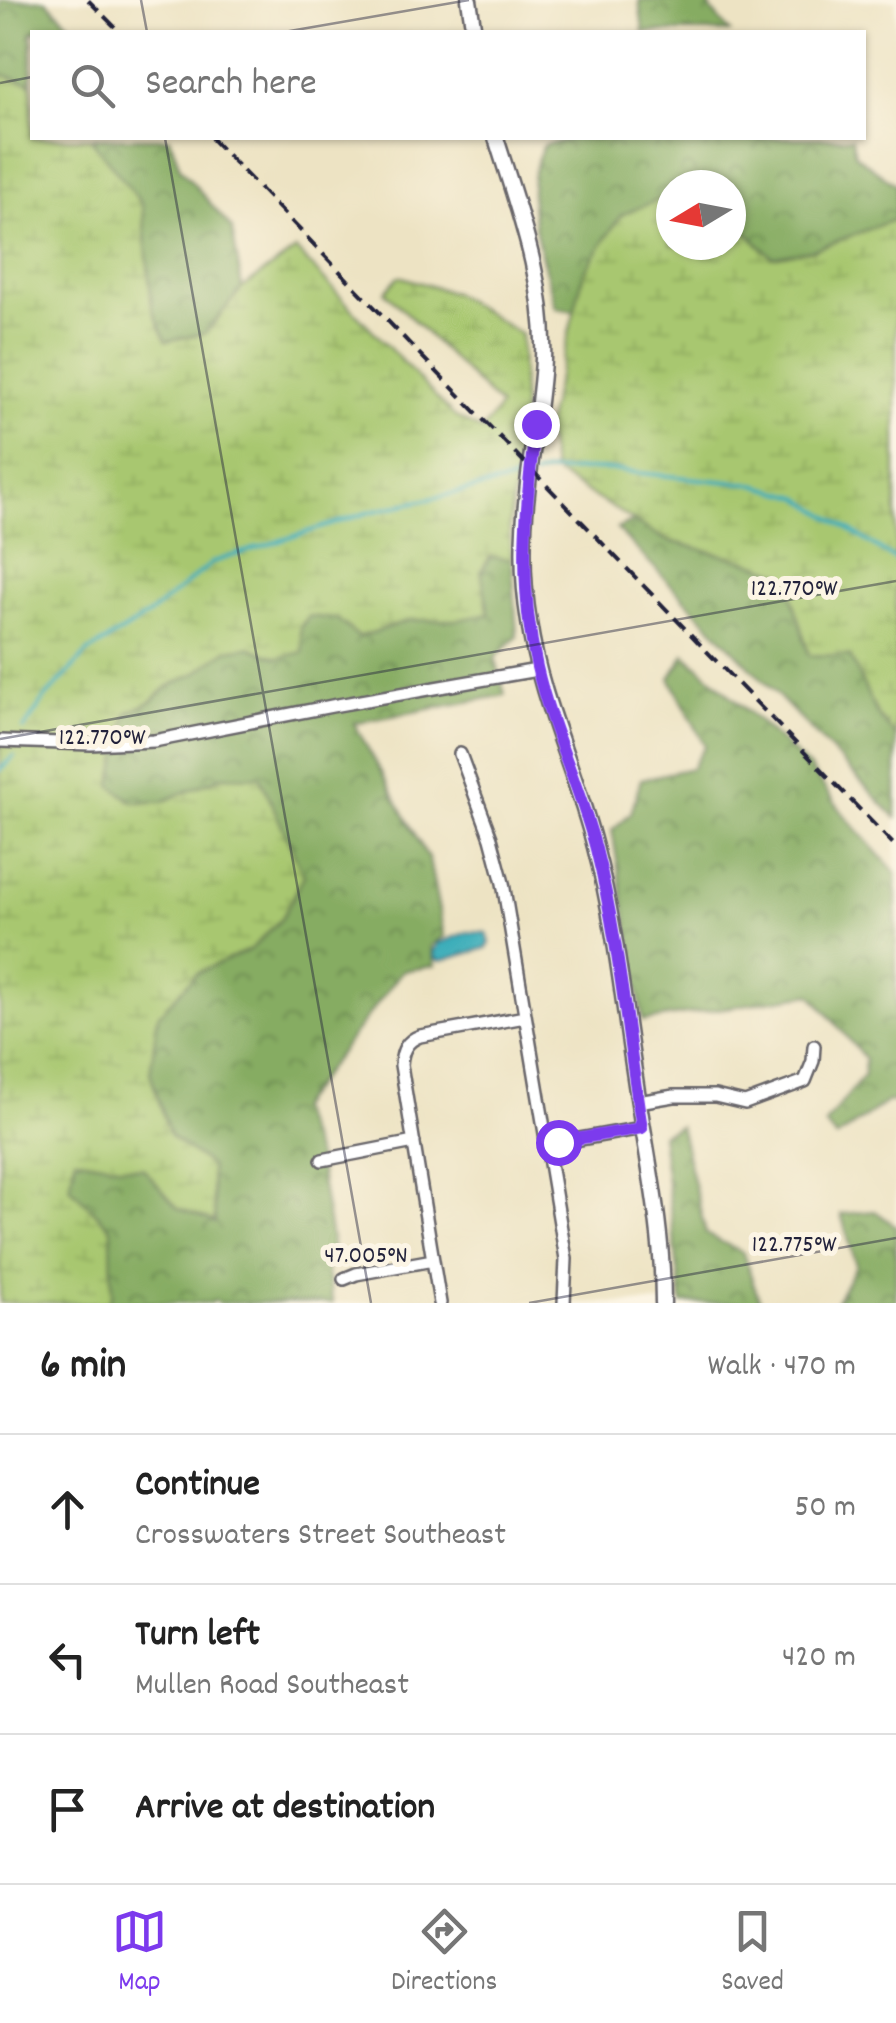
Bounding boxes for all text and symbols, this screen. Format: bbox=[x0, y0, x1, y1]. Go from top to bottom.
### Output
search box bbox=[30, 30, 866, 140]
icon: search bbox=[65, 58, 120, 113]
text: Search here bbox=[145, 58, 317, 113]
north arrow bbox=[656, 170, 746, 260]
route end bbox=[514, 402, 560, 448]
text: 122.770°W bbox=[751, 572, 838, 608]
text: 122.770°W bbox=[59, 721, 146, 757]
route start bbox=[536, 1120, 582, 1166]
text: 122.775°W bbox=[752, 1228, 837, 1264]
text: 47.005°N bbox=[324, 1239, 408, 1275]
text: 6 min bbox=[40, 1338, 126, 1398]
text: Walk · 470 m bbox=[708, 1345, 856, 1391]
text: Continue bbox=[135, 1459, 260, 1514]
icon: ahead bbox=[40, 1482, 95, 1537]
text: 50 m bbox=[794, 1486, 856, 1532]
text: Crosswaters Street Southeast bbox=[135, 1514, 506, 1560]
text: Turn left bbox=[135, 1609, 260, 1664]
icon: left bbox=[40, 1632, 95, 1687]
text: 420 m bbox=[782, 1636, 856, 1682]
text: Mullen Road Southeast bbox=[135, 1664, 409, 1710]
icon: arrive bbox=[40, 1782, 95, 1837]
text: Arrive at destination bbox=[135, 1782, 435, 1837]
tab: Map bbox=[112, 1904, 167, 2004]
tab: Directions bbox=[391, 1904, 497, 2004]
tab: Saved bbox=[721, 1904, 784, 2004]

